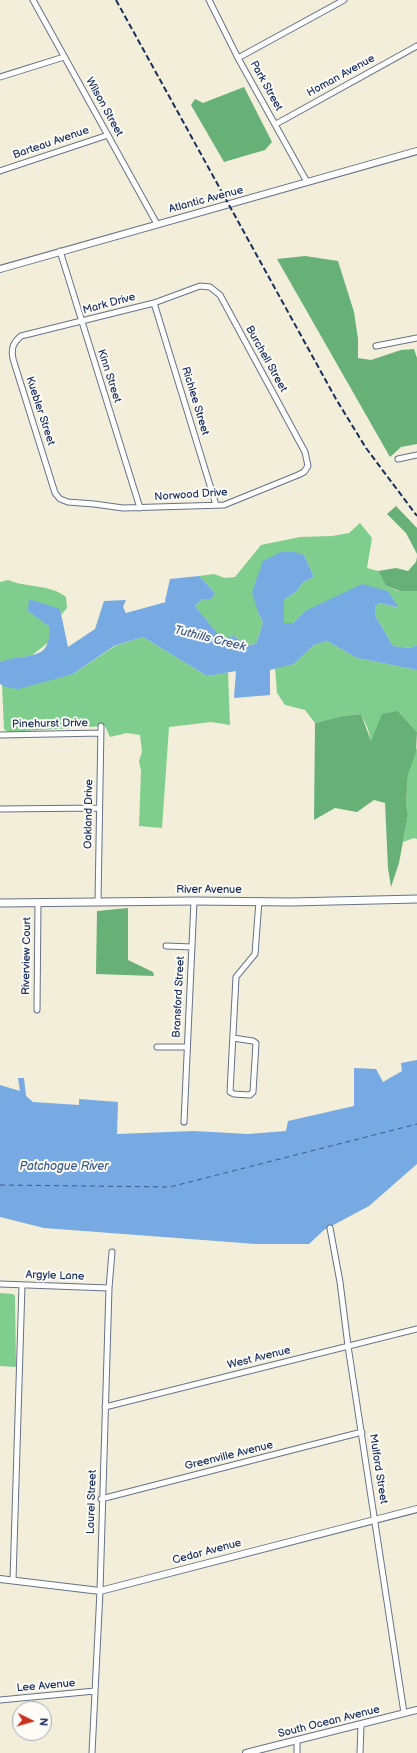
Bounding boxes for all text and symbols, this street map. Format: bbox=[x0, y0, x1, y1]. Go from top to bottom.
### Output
street label: Homan Avenue bbox=[305, 52, 377, 100]
street label: Park Street bbox=[247, 59, 285, 113]
street label: Wilson Street bbox=[82, 75, 126, 139]
street label: Barteau Avenue bbox=[11, 124, 91, 162]
street label: Atlantic Avenue bbox=[167, 184, 245, 216]
street label: Mark Drive bbox=[81, 291, 137, 317]
street label: Burchell Street bbox=[242, 323, 290, 395]
street label: Kinn Street bbox=[94, 348, 124, 404]
street label: Richlee Street bbox=[178, 365, 212, 437]
street label: Kuebler Street bbox=[23, 375, 57, 447]
street label: Norwood Drive bbox=[154, 486, 228, 504]
water label: Tuthills Creek bbox=[173, 623, 247, 655]
street label: Pinehurst Drive bbox=[12, 717, 88, 731]
street label: Oakland Drive bbox=[82, 779, 96, 849]
street label: River Avenue bbox=[176, 883, 242, 897]
street label: Riverview Court bbox=[20, 917, 34, 995]
street label: Bransford Street bbox=[170, 956, 188, 1038]
water label: Patchogue River bbox=[19, 1160, 109, 1174]
street label: Argyle Lane bbox=[25, 1268, 85, 1284]
street label: West Avenue bbox=[226, 1344, 292, 1372]
street label: Mulford Street bbox=[366, 1433, 390, 1505]
street label: Greenville Avenue bbox=[184, 1439, 274, 1473]
street label: Laurel Street bbox=[84, 1470, 100, 1534]
street label: Cedar Avenue bbox=[171, 1536, 243, 1568]
street label: Lee Avenue bbox=[16, 1677, 76, 1695]
north arrow bbox=[12, 1701, 52, 1741]
street label: South Ocean Avenue bbox=[277, 1703, 381, 1741]
text: N bbox=[37, 1717, 50, 1727]

